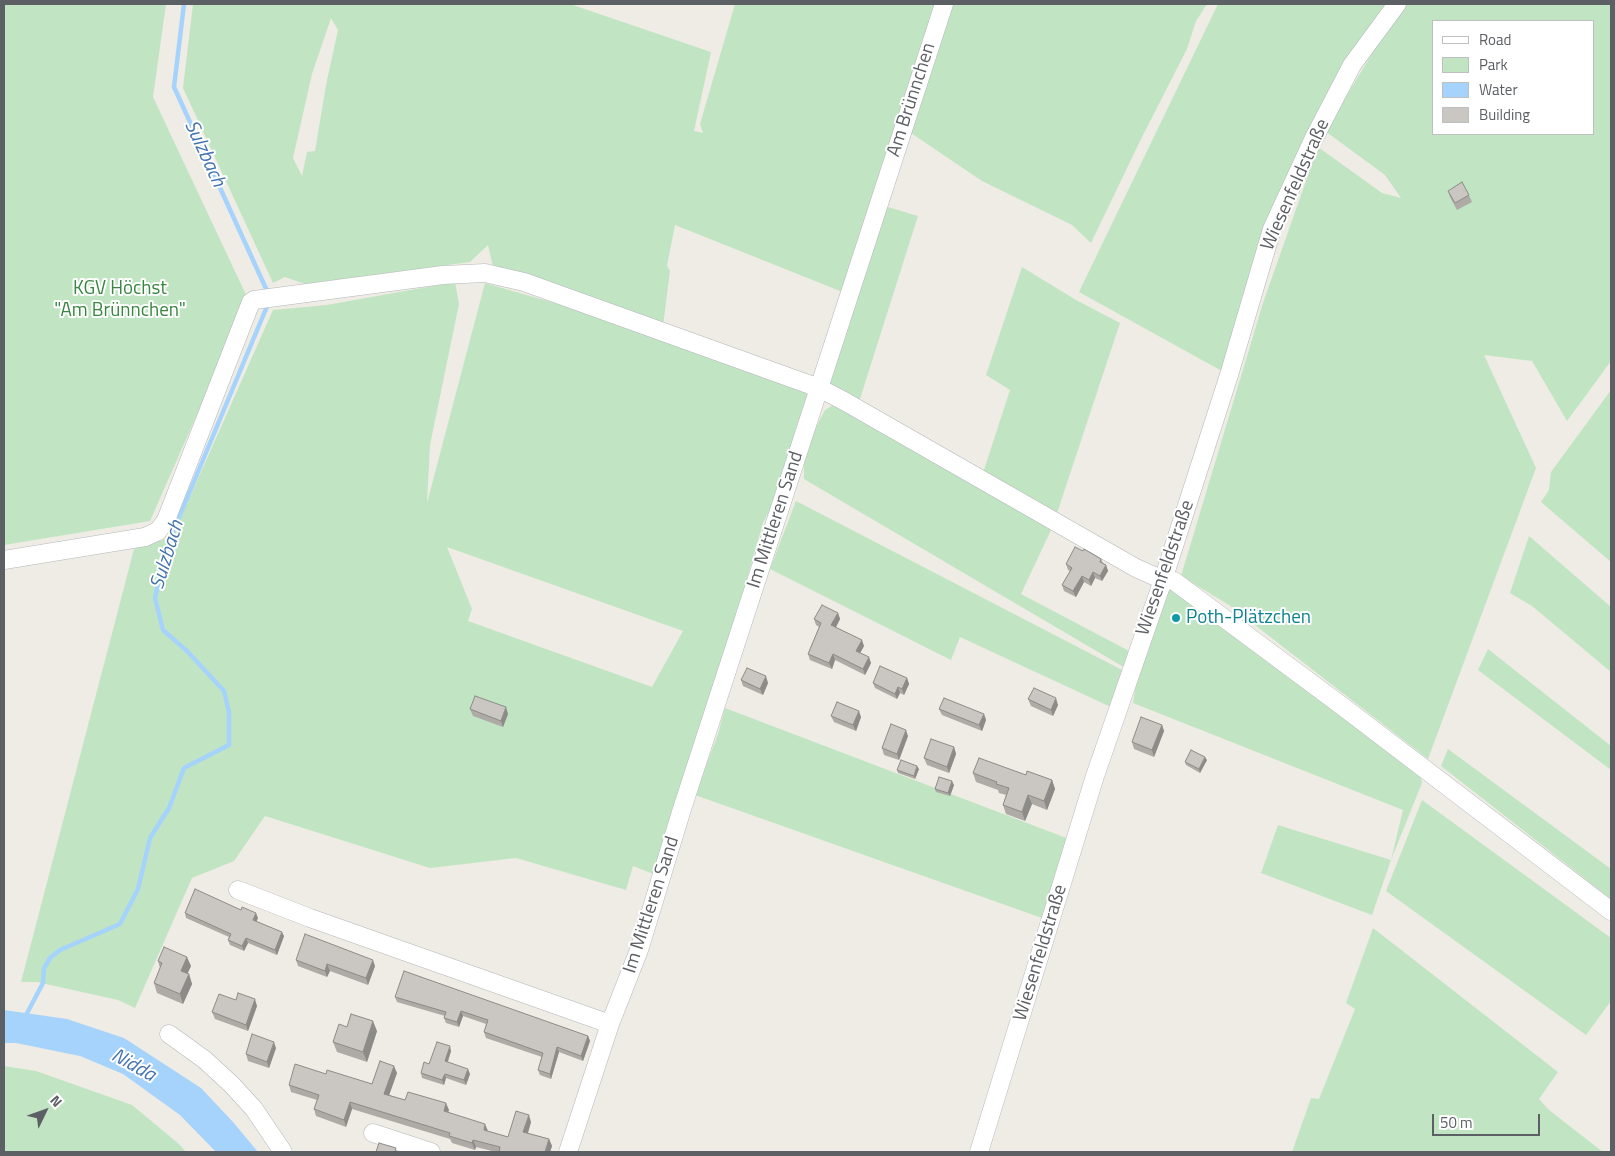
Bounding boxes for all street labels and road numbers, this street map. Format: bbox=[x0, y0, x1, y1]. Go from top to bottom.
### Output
street label: Am Brünnchen bbox=[883, 40, 941, 160]
street label: Wiesenfeldstraße bbox=[1257, 116, 1335, 254]
street label: Im Mittleren Sand bbox=[743, 449, 809, 591]
street label: Wiesenfeldstraße bbox=[1132, 497, 1200, 639]
street label: Im Mittleren Sand bbox=[619, 834, 685, 976]
street label: Wiesenfeldstraße bbox=[1009, 882, 1073, 1024]

